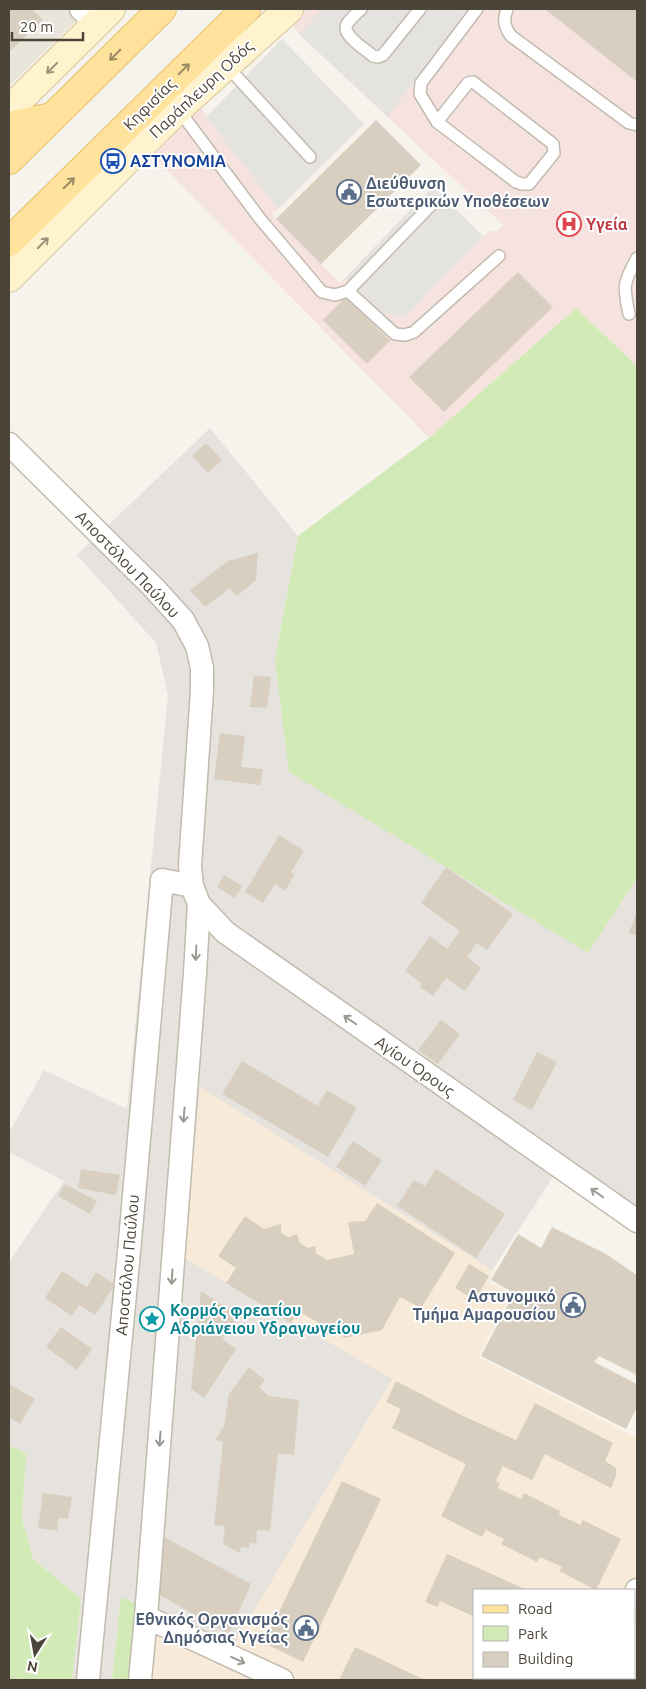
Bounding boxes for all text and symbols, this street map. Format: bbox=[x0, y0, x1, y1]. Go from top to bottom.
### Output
scale bar bbox=[12, 10, 84, 42]
text: 20 m bbox=[20, 18, 53, 35]
street label: Παράπλευρη Οδός bbox=[146, 37, 257, 142]
one-way arrow bbox=[109, 49, 121, 61]
one-way arrow bbox=[46, 61, 58, 73]
one-way arrow bbox=[178, 64, 190, 76]
street label: Κηφισίας bbox=[119, 74, 179, 134]
bus stop icon: ΑΣΤΥΝΟΜΙΑ bbox=[100, 148, 126, 174]
place label: ΑΣΤΥΝΟΜΙΑ bbox=[130, 152, 227, 170]
place label: Διεύθυνση Εσωτερικών Υποθέσεων bbox=[366, 174, 550, 210]
one-way arrow bbox=[62, 178, 74, 190]
public building icon: Διεύθυνση Εσωτερικών Υποθέσεων bbox=[336, 179, 362, 205]
hospital icon: Υγεία bbox=[556, 211, 582, 237]
place label: Υγεία bbox=[586, 215, 628, 233]
one-way arrow bbox=[37, 237, 49, 249]
street label: Αποστόλου Παύλου bbox=[72, 507, 184, 621]
one-way arrow bbox=[192, 944, 201, 960]
one-way arrow bbox=[343, 1015, 357, 1025]
street label: Αγίου Όρους bbox=[371, 1032, 458, 1101]
one-way arrow bbox=[180, 1107, 189, 1123]
one-way arrow bbox=[591, 1188, 605, 1199]
street label: Αποστόλου Παύλου bbox=[112, 1194, 142, 1336]
one-way arrow bbox=[168, 1269, 177, 1285]
place label: Αστυνομικό Τμήμα Αμαρουσίου bbox=[413, 1287, 556, 1323]
public building icon: Αστυνομικό Τμήμα Αμαρουσίου bbox=[560, 1292, 586, 1318]
place label: Κορμός φρεατίου Αδριάνειου Υδραγωγείου bbox=[170, 1301, 360, 1337]
place icon: Κορμός φρεατίου Αδριάνειου Υδραγωγείου bbox=[139, 1306, 165, 1332]
one-way arrow bbox=[155, 1431, 165, 1447]
legend bbox=[473, 1589, 636, 1679]
text: Road bbox=[518, 1600, 553, 1617]
place label: Εθνικός Οργανισμός Δημόσιας Υγείας bbox=[135, 1610, 288, 1647]
public building icon: Εθνικός Οργανισμός Δημόσιας Υγείας bbox=[293, 1615, 319, 1641]
text: Park bbox=[518, 1625, 548, 1642]
north arrow bbox=[10, 1629, 60, 1679]
text: Building bbox=[518, 1650, 573, 1667]
one-way arrow bbox=[230, 1655, 245, 1665]
text: N bbox=[26, 1658, 39, 1676]

